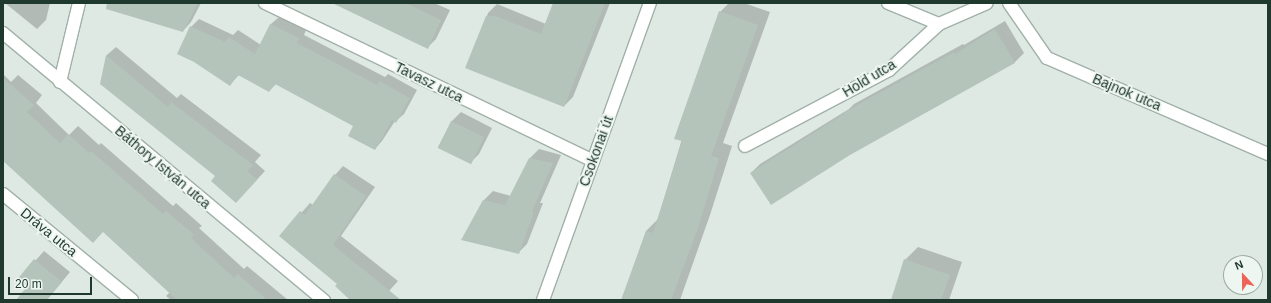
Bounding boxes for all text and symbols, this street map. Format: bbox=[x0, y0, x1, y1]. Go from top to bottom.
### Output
street label: Hold utca bbox=[839, 56, 899, 100]
street label: Tavasz utca bbox=[392, 58, 466, 106]
street label: Bajnok utca bbox=[1090, 70, 1164, 114]
street label: Csokonai út bbox=[575, 113, 617, 189]
street label: Báthory István utca bbox=[112, 122, 214, 212]
street label: Dráva utca bbox=[17, 204, 81, 260]
north arrow bbox=[1223, 255, 1263, 295]
text: N bbox=[1233, 258, 1245, 272]
scale bar bbox=[10, 269, 94, 295]
text: 20 m bbox=[15, 277, 42, 291]

